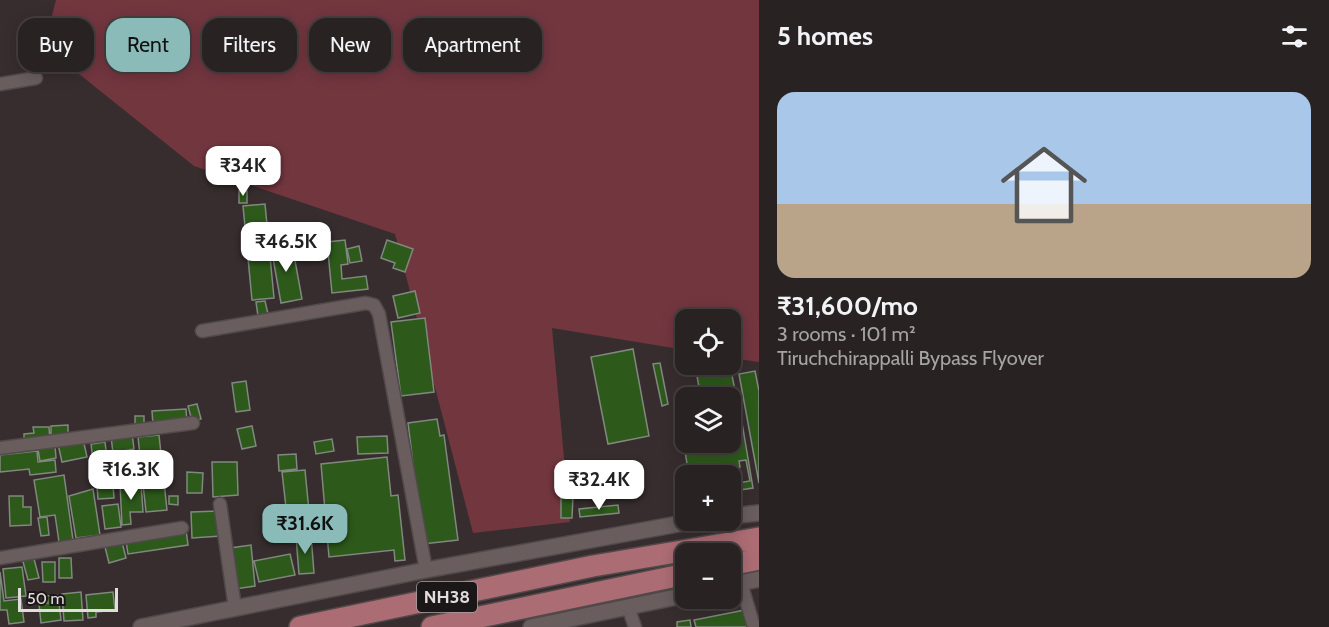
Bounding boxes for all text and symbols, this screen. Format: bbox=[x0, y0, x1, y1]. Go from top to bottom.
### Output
chip: Buy bbox=[18, 18, 94, 72]
chip: Rent bbox=[106, 18, 190, 72]
chip: Filters bbox=[202, 18, 297, 72]
chip: New bbox=[309, 18, 391, 72]
chip: Apartment bbox=[403, 18, 542, 72]
text: 5 homes bbox=[777, 20, 873, 52]
icon: filters bbox=[1278, 20, 1311, 53]
icon: home bbox=[990, 131, 1098, 239]
pin: ₹34K bbox=[207, 146, 279, 197]
text: ₹34K bbox=[220, 153, 266, 177]
pin: ₹46.5K bbox=[237, 222, 335, 273]
text: ₹46.5K bbox=[255, 229, 317, 253]
text: ₹31,600/mo bbox=[777, 290, 918, 322]
map controls bbox=[675, 309, 741, 609]
button: locate bbox=[675, 309, 741, 375]
text: 3 rooms · 101 m² bbox=[777, 322, 916, 346]
text: Tiruchchirappalli Bypass Flyover bbox=[777, 346, 1044, 370]
button: layers bbox=[675, 387, 741, 453]
pin: ₹16.3K bbox=[82, 450, 180, 501]
text: ₹16.3K bbox=[102, 457, 160, 481]
pin: ₹32.4K bbox=[550, 460, 648, 511]
button: + bbox=[675, 465, 741, 531]
text: ₹32.4K bbox=[568, 467, 630, 491]
pin: ₹31.6K bbox=[256, 504, 354, 555]
text: ₹31.6K bbox=[276, 511, 334, 535]
button: − bbox=[675, 543, 741, 609]
road number: NH38 bbox=[417, 582, 477, 612]
scale bar bbox=[18, 585, 118, 612]
text: 50 m bbox=[27, 589, 64, 608]

